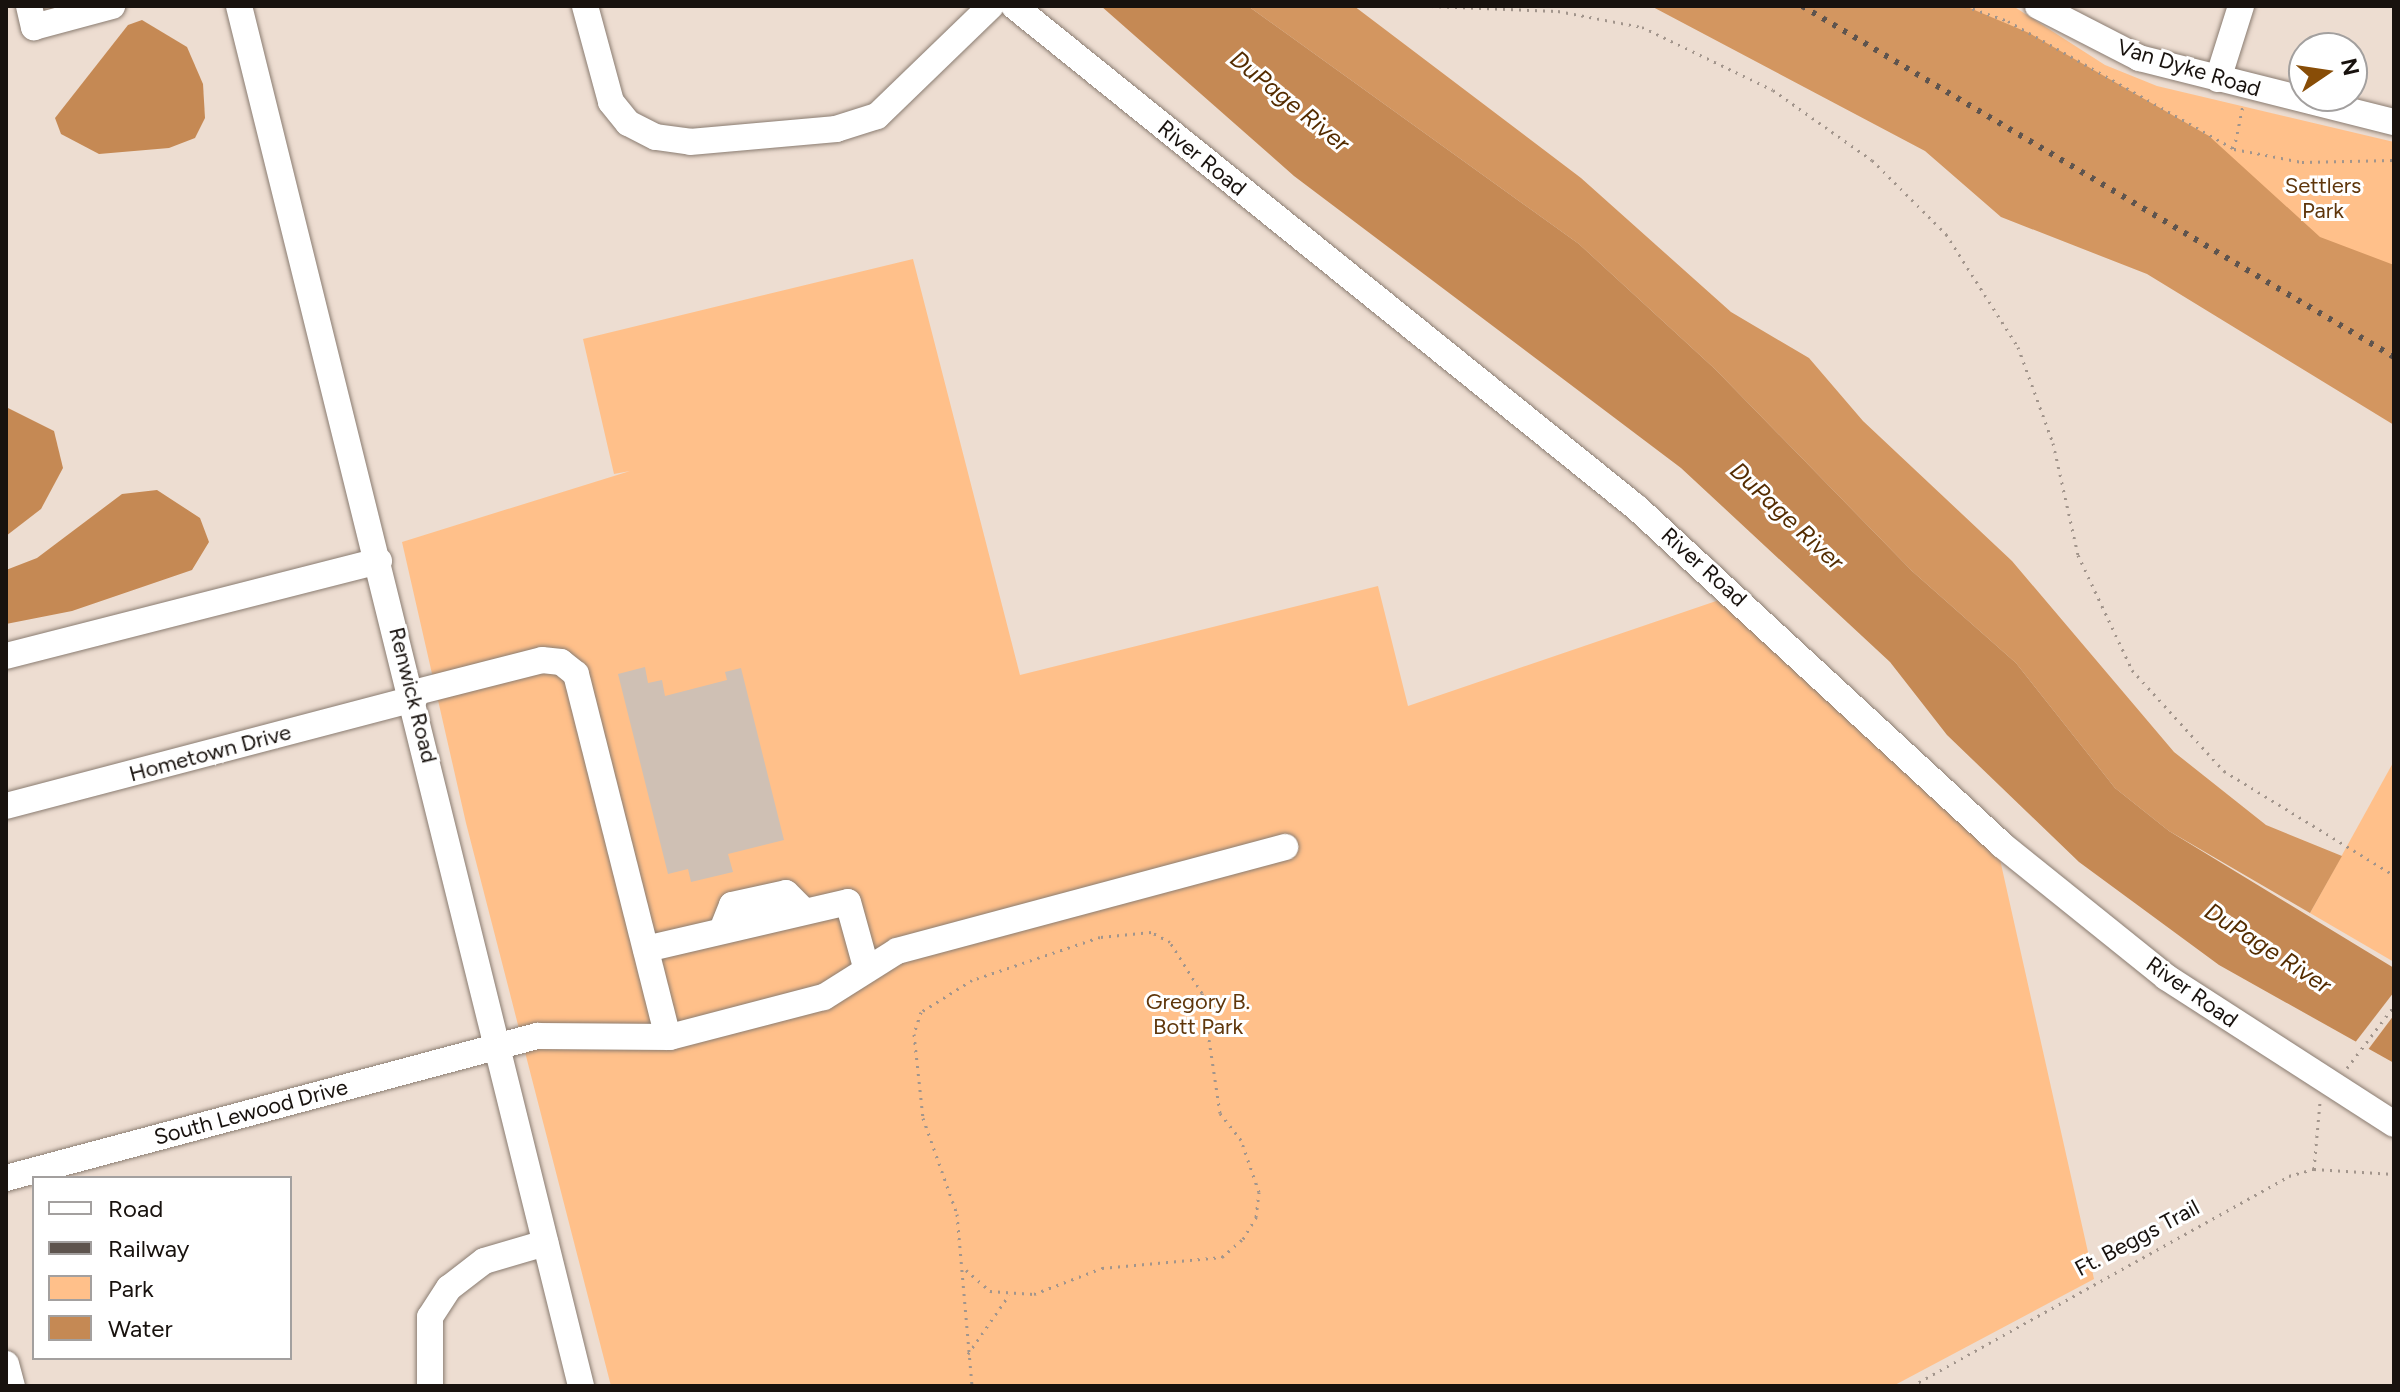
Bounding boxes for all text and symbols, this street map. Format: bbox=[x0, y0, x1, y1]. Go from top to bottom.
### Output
north arrow bbox=[2288, 32, 2368, 112]
street label: Van Dyke Road bbox=[2114, 34, 2264, 102]
water label: DuPage River bbox=[1225, 44, 1355, 158]
text: N bbox=[2335, 56, 2365, 78]
street label: River Road bbox=[1153, 115, 1251, 201]
park label: Settlers Park bbox=[2285, 172, 2361, 224]
water label: DuPage River bbox=[1724, 456, 1850, 576]
street label: River Road bbox=[1656, 522, 1752, 612]
street label: Renwick Road bbox=[383, 624, 443, 766]
street label: Hometown Drive bbox=[126, 719, 294, 787]
water label: DuPage River bbox=[2199, 896, 2337, 1000]
street label: River Road bbox=[2141, 951, 2243, 1033]
park label: Gregory B. Bott Park bbox=[1146, 988, 1250, 1040]
street label: South Lewood Drive bbox=[151, 1073, 351, 1151]
legend bbox=[32, 1176, 292, 1360]
text: Road bbox=[108, 1194, 163, 1223]
street label: Ft. Beggs Trail bbox=[2070, 1194, 2204, 1282]
text: Railway bbox=[108, 1234, 189, 1263]
text: Park bbox=[108, 1274, 154, 1303]
text: Water bbox=[108, 1314, 173, 1343]

